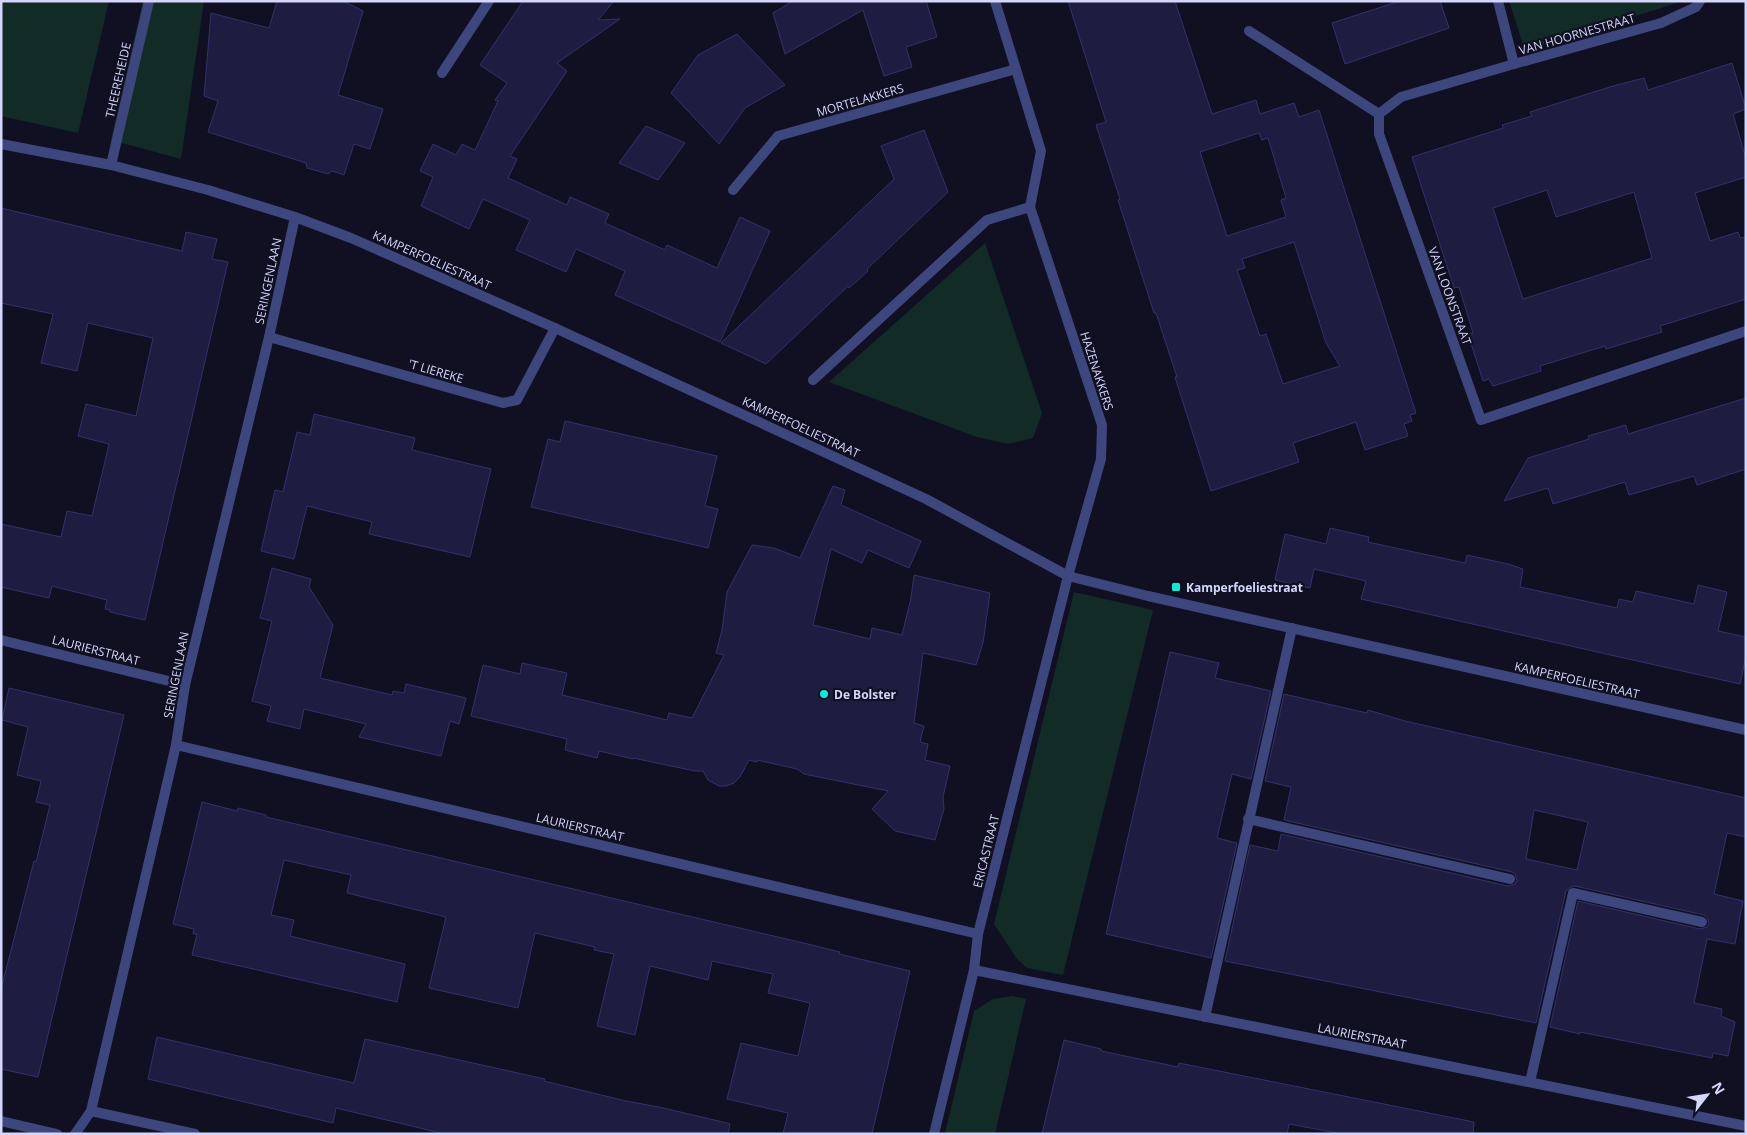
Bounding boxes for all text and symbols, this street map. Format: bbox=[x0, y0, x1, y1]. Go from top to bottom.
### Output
street label: VAN HOORNESTRAAT bbox=[1517, 9, 1637, 59]
street label: THEEREHEIDE bbox=[101, 41, 135, 119]
street label: MORTELAKKERS bbox=[814, 79, 906, 121]
street label: KAMPERFOELIESTRAAT bbox=[370, 226, 494, 294]
street label: SERINGENLAAN bbox=[251, 236, 285, 326]
street label: VAN LOONSTRAAT bbox=[1424, 245, 1476, 348]
street label: HAZENAKKERS bbox=[1076, 329, 1118, 413]
street label: 'T LIEREKE bbox=[406, 355, 466, 387]
street label: KAMPERFOELIESTRAAT bbox=[739, 392, 863, 462]
place label: Kamperfoeliestraat bbox=[1186, 579, 1303, 596]
marker: Kamperfoeliestraat bbox=[1170, 581, 1182, 593]
street label: SERINGENLAAN bbox=[159, 630, 193, 720]
street label: LAURIERSTRAAT bbox=[50, 631, 142, 669]
street label: KAMPERFOELIESTRAAT bbox=[1513, 657, 1642, 703]
place label: De Bolster bbox=[834, 686, 897, 703]
marker: De Bolster bbox=[818, 688, 830, 700]
street label: LAURIERSTRAAT bbox=[534, 809, 626, 845]
street label: ERICASTRAAT bbox=[969, 812, 1003, 889]
street label: LAURIERSTRAAT bbox=[1316, 1019, 1408, 1053]
north arrow bbox=[1682, 1070, 1732, 1120]
text: N bbox=[1707, 1078, 1730, 1098]

